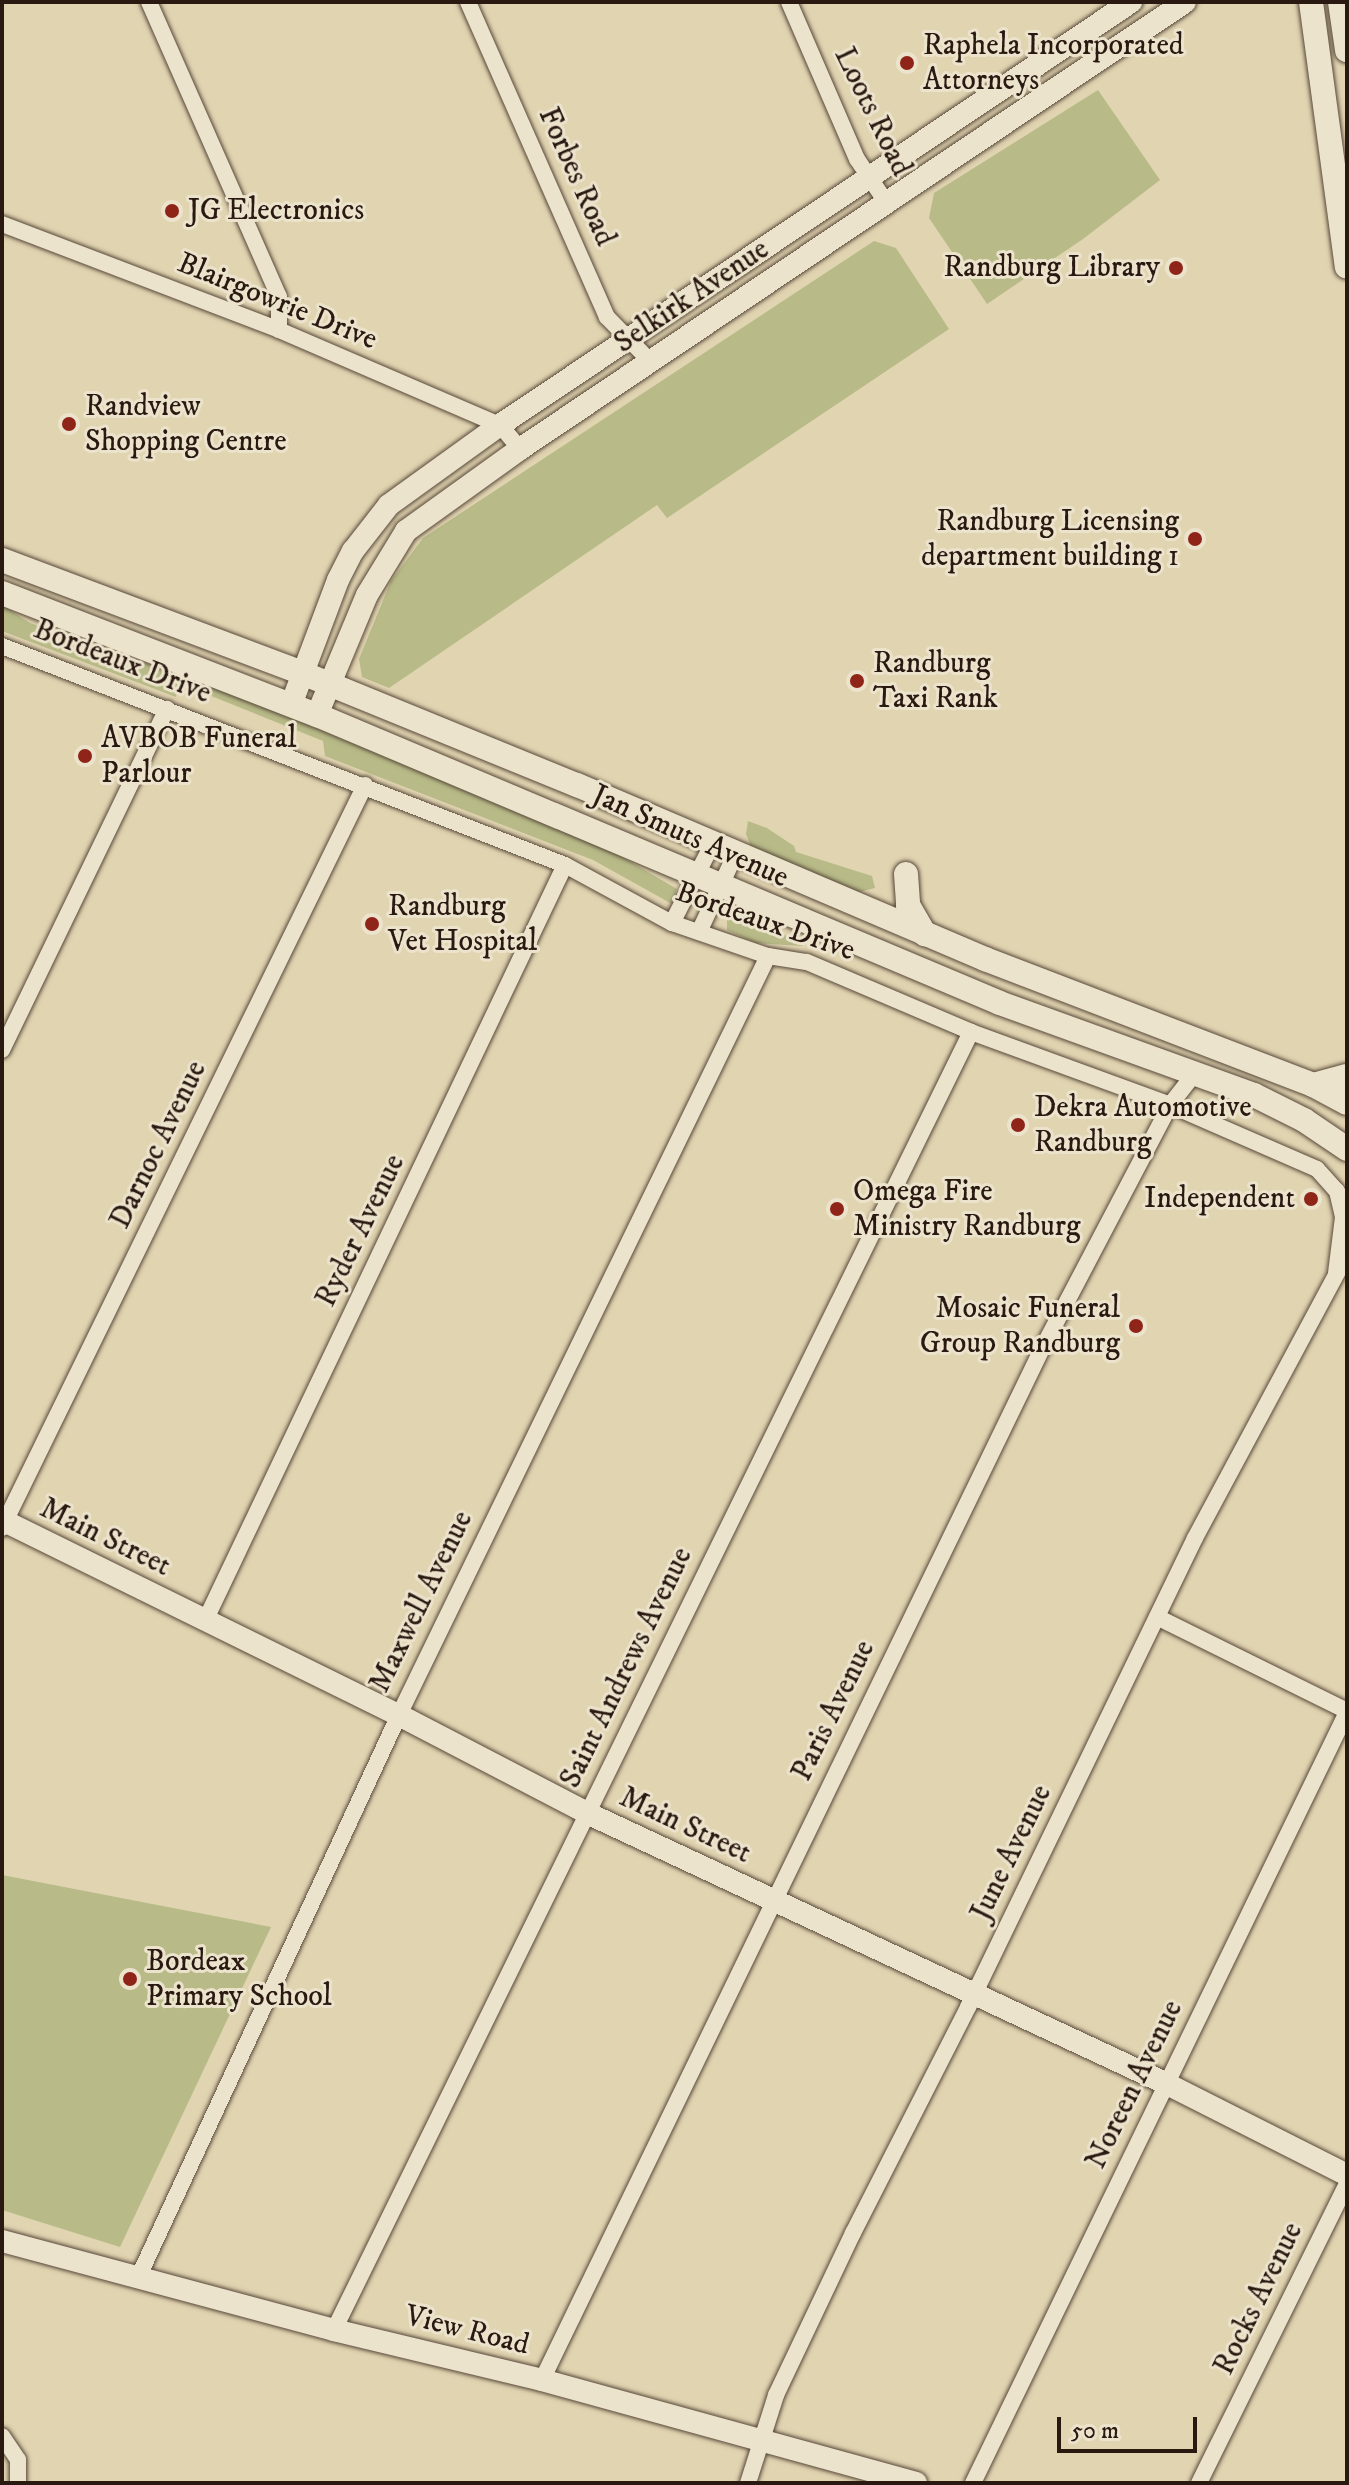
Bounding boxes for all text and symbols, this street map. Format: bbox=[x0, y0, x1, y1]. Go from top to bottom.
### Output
place label: Raphela Incorporated Attorneys bbox=[923, 28, 1184, 98]
street label: Loots Road bbox=[825, 42, 919, 182]
marker: Raphela Incorporated Attorneys bbox=[898, 54, 916, 72]
street label: Forbes Road bbox=[529, 102, 623, 252]
place label: JG Electronics bbox=[188, 193, 364, 229]
marker: JG Electronics bbox=[163, 202, 181, 220]
street label: Selkirk Avenue bbox=[608, 232, 776, 362]
street label: Blairgowrie Drive bbox=[172, 246, 382, 358]
place label: Randburg Library bbox=[943, 250, 1160, 286]
marker: Randburg Library bbox=[1167, 259, 1185, 277]
place label: Randview Shopping Centre bbox=[85, 389, 287, 460]
marker: Randview Shopping Centre bbox=[60, 415, 78, 433]
place label: Randburg Licensing department building 1 bbox=[921, 504, 1179, 574]
marker: Randburg Licensing department building 1 bbox=[1186, 530, 1204, 548]
street label: Bordeaux Drive bbox=[28, 612, 216, 712]
place label: Randburg Taxi Rank bbox=[873, 646, 998, 716]
marker: Randburg Taxi Rank bbox=[848, 672, 866, 690]
place label: AVBOB Funeral Parlour bbox=[101, 721, 297, 792]
marker: AVBOB Funeral Parlour bbox=[76, 747, 94, 765]
street label: Jan Smuts Avenue bbox=[586, 778, 794, 896]
street label: Bordeaux Drive bbox=[671, 875, 859, 969]
place label: Randburg Vet Hospital bbox=[388, 889, 537, 960]
marker: Randburg Vet Hospital bbox=[363, 915, 381, 933]
street label: Darnoc Avenue bbox=[103, 1055, 215, 1235]
place label: Dekra Automotive Randburg bbox=[1034, 1090, 1252, 1160]
marker: Dekra Automotive Randburg bbox=[1009, 1116, 1027, 1134]
street label: Ryder Avenue bbox=[309, 1149, 413, 1313]
place label: Omega Fire Ministry Randburg bbox=[853, 1174, 1081, 1244]
place label: Independent bbox=[1144, 1181, 1295, 1217]
marker: Independent bbox=[1302, 1190, 1320, 1208]
marker: Omega Fire Ministry Randburg bbox=[828, 1200, 846, 1218]
place label: Mosaic Funeral Group Randburg bbox=[920, 1291, 1120, 1362]
marker: Mosaic Funeral Group Randburg bbox=[1127, 1317, 1145, 1335]
street label: Main Street bbox=[34, 1491, 176, 1585]
street label: Maxwell Avenue bbox=[363, 1505, 481, 1699]
street label: Saint Andrews Avenue bbox=[553, 1542, 701, 1794]
street label: Paris Avenue bbox=[785, 1635, 883, 1787]
street label: June Avenue bbox=[964, 1779, 1060, 1927]
street label: Main Street bbox=[614, 1780, 756, 1872]
place label: Bordeax Primary School bbox=[146, 1944, 332, 2014]
marker: Bordeax Primary School bbox=[121, 1970, 139, 1988]
street label: Noreen Avenue bbox=[1079, 1995, 1191, 2175]
street label: Rocks Avenue bbox=[1207, 2217, 1311, 2381]
street label: View Road bbox=[401, 2298, 533, 2364]
scale bar bbox=[1061, 2401, 1201, 2451]
text: 50 m bbox=[1071, 2416, 1119, 2446]

